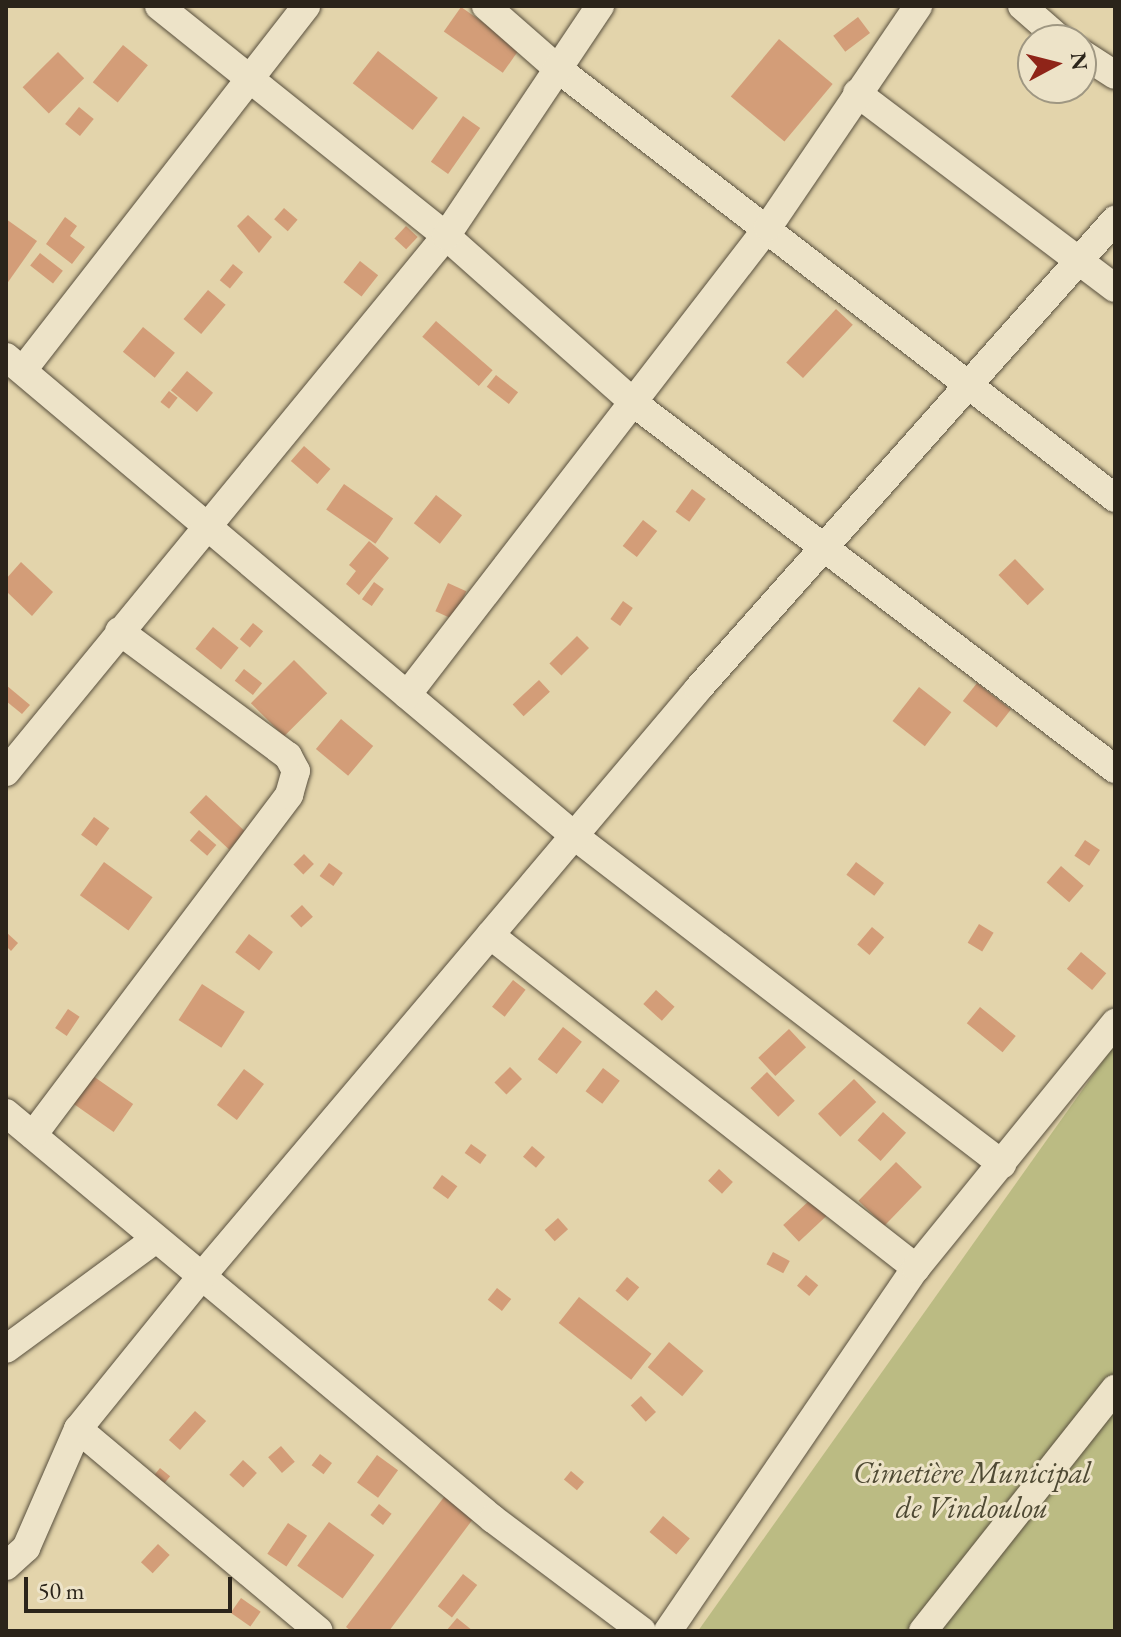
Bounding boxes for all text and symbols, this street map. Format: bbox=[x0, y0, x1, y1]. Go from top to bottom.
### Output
north arrow bbox=[1017, 24, 1097, 104]
text: N bbox=[1064, 51, 1095, 72]
park label: Cimetière Municipal de Vindoulou bbox=[853, 1455, 1091, 1526]
scale bar bbox=[28, 1561, 236, 1611]
text: 50 m bbox=[38, 1575, 85, 1606]

